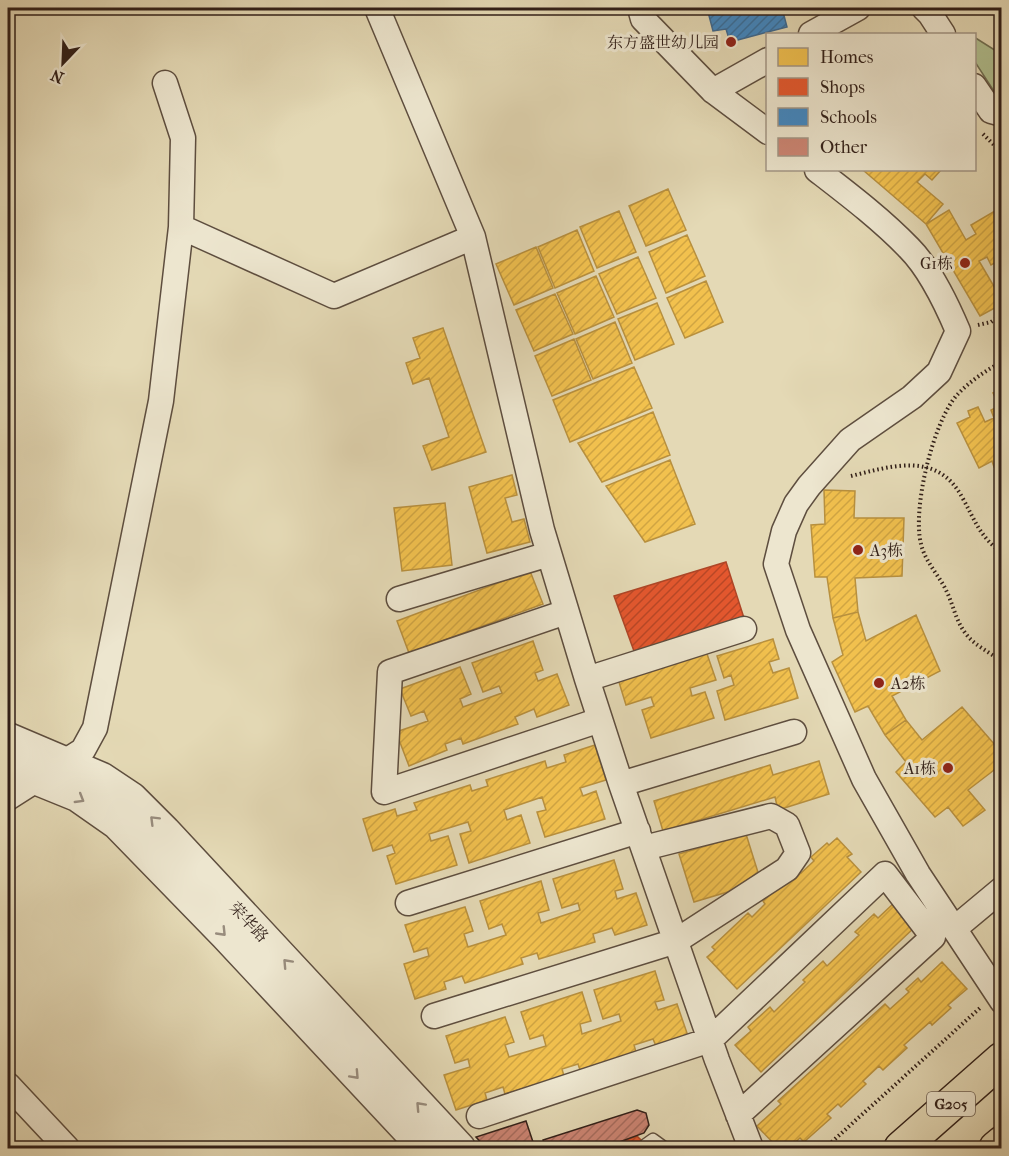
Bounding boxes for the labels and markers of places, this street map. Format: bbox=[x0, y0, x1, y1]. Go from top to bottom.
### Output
place label: 东方盛世幼儿园 bbox=[607, 33, 719, 52]
marker: 东方盛世幼儿园 bbox=[724, 35, 738, 49]
place label: G1栋 bbox=[920, 254, 953, 273]
marker: G1栋 bbox=[958, 256, 972, 270]
place label: A3栋 bbox=[869, 541, 903, 560]
marker: A3栋 bbox=[851, 543, 865, 557]
place label: A2栋 bbox=[890, 674, 926, 693]
marker: A2栋 bbox=[872, 676, 886, 690]
place label: A1栋 bbox=[903, 759, 936, 778]
marker: A1栋 bbox=[941, 761, 955, 775]

